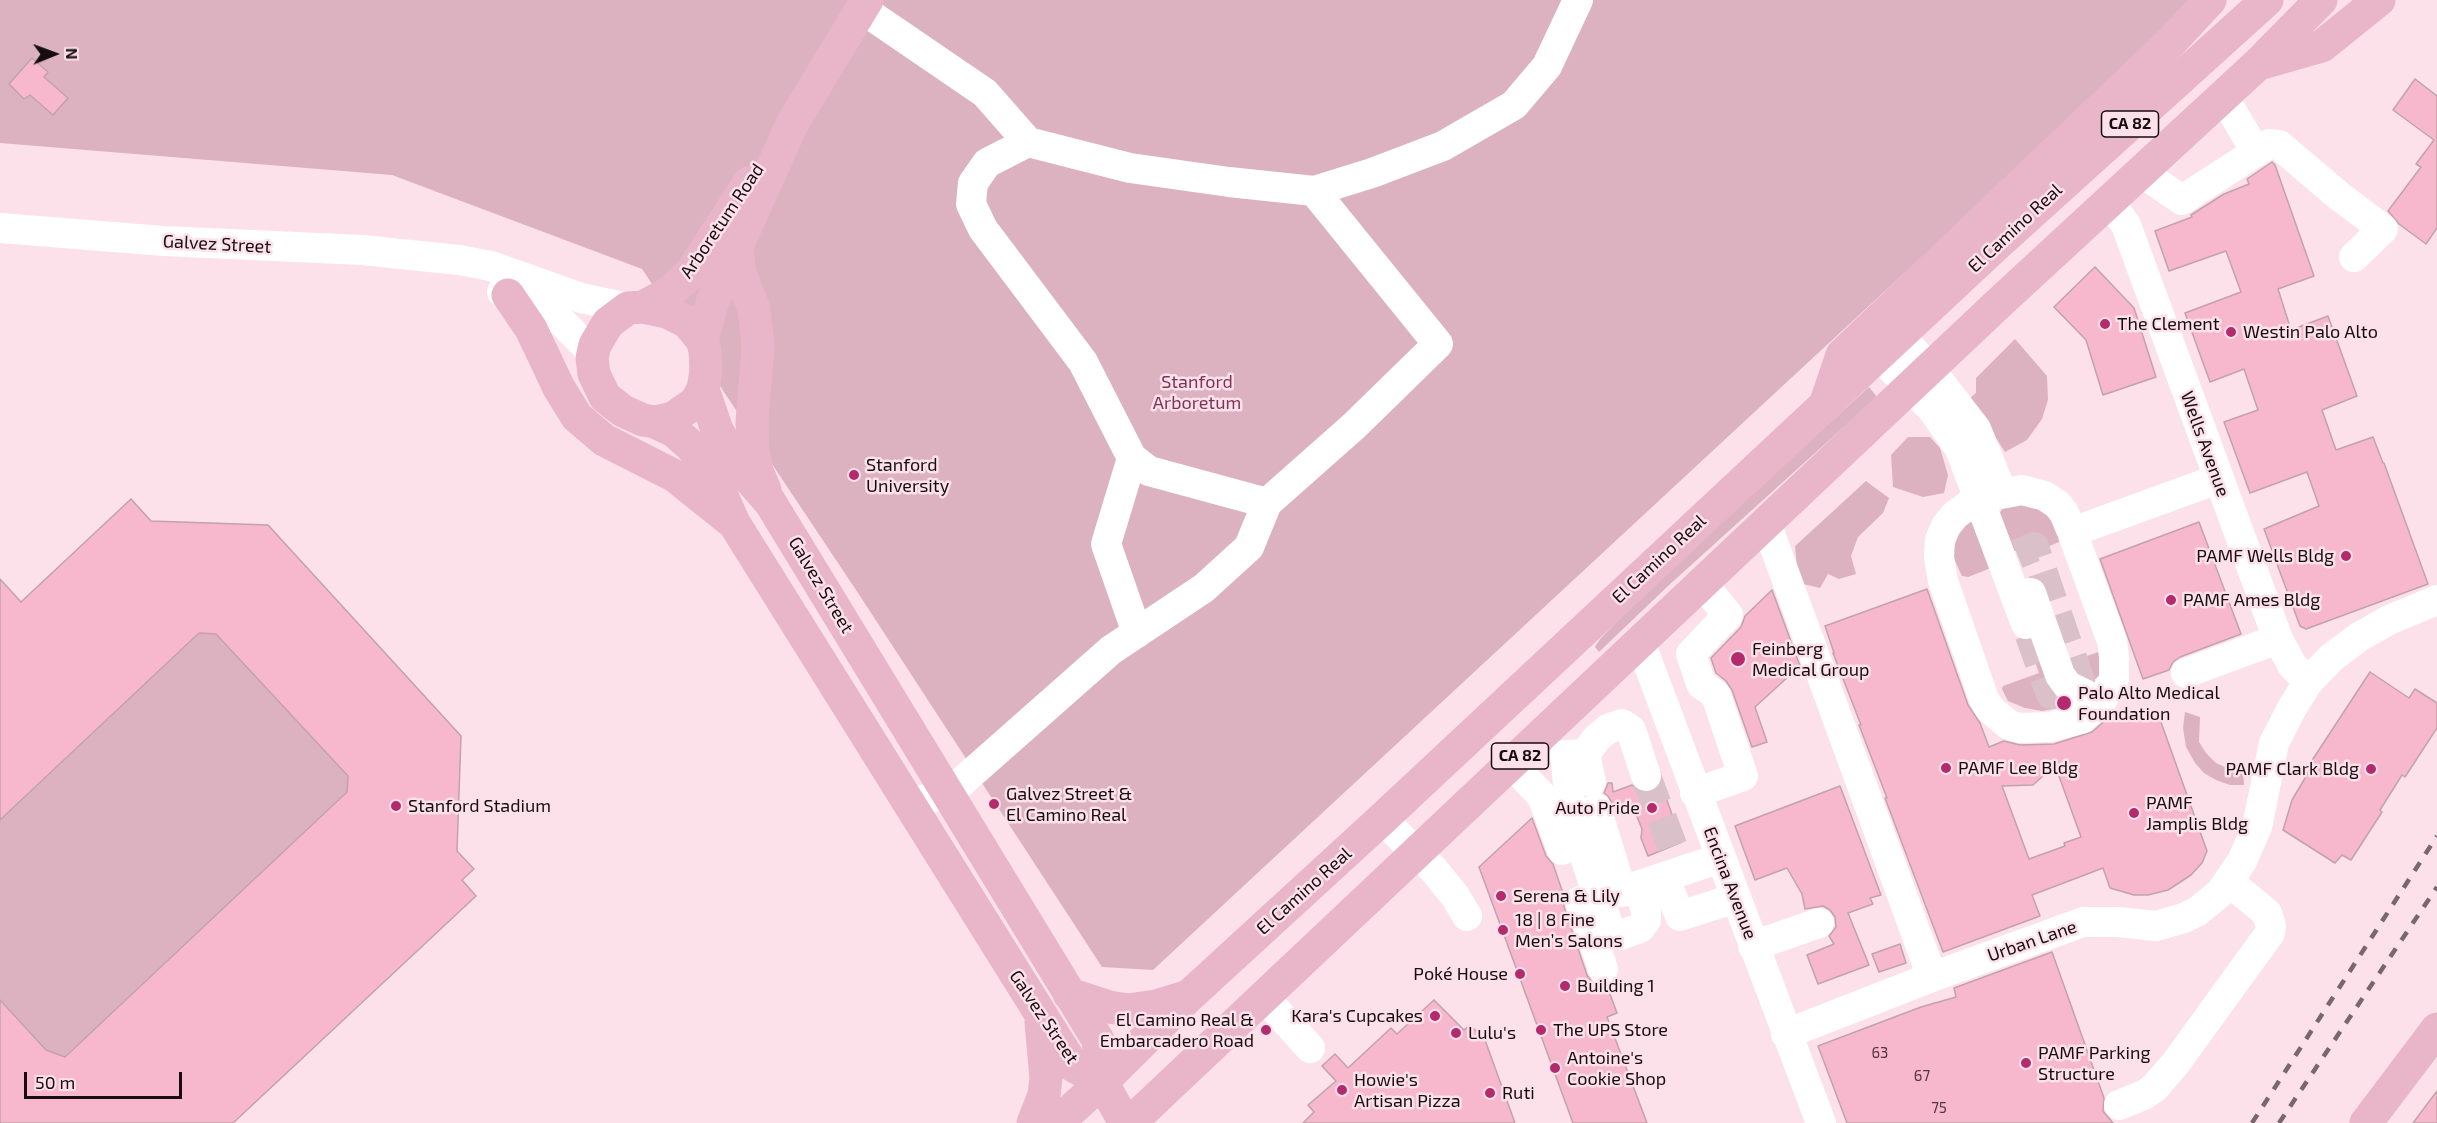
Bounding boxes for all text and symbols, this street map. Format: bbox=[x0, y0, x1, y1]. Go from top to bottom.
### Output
north arrow bbox=[24, 24, 84, 84]
text: N bbox=[63, 48, 82, 60]
road number: CA 82 bbox=[2102, 111, 2158, 137]
street label: Arboretum Road bbox=[676, 159, 768, 283]
street label: El Camino Real bbox=[1964, 179, 2066, 277]
street label: Galvez Street bbox=[162, 230, 272, 258]
place label: The Clement bbox=[2117, 313, 2220, 335]
marker: The Clement bbox=[2098, 317, 2112, 331]
place label: Westin Palo Alto bbox=[2243, 321, 2378, 343]
marker: Westin Palo Alto bbox=[2224, 325, 2238, 339]
park label: Stanford Arboretum bbox=[1153, 371, 1241, 413]
street label: Wells Avenue bbox=[2176, 388, 2234, 500]
place label: Stanford University bbox=[866, 454, 949, 496]
marker: Stanford University bbox=[847, 468, 861, 482]
street label: El Camino Real bbox=[1608, 510, 1710, 608]
street label: Galvez Street bbox=[784, 533, 858, 637]
place label: PAMF Wells Bldg bbox=[2196, 545, 2334, 567]
marker: PAMF Wells Bldg bbox=[2339, 549, 2353, 563]
place label: PAMF Ames Bldg bbox=[2183, 589, 2320, 611]
marker: PAMF Ames Bldg bbox=[2164, 593, 2178, 607]
place label: Feinberg Medical Group bbox=[1752, 638, 1869, 680]
marker: Feinberg Medical Group bbox=[1729, 650, 1747, 668]
place label: Palo Alto Medical Foundation bbox=[2078, 682, 2220, 724]
marker: Palo Alto Medical Foundation bbox=[2055, 694, 2073, 712]
road number: CA 82 bbox=[1492, 743, 1549, 769]
place label: PAMF Lee Bldg bbox=[1958, 757, 2078, 779]
place label: PAMF Clark Bldg bbox=[2226, 758, 2359, 780]
marker: PAMF Lee Bldg bbox=[1939, 761, 1953, 775]
marker: PAMF Clark Bldg bbox=[2364, 762, 2378, 776]
place label: Galvez Street & El Camino Real bbox=[1006, 783, 1132, 826]
place label: PAMF Jamplis Bldg bbox=[2146, 792, 2248, 834]
place label: Stanford Stadium bbox=[408, 795, 551, 817]
marker: Galvez Street & El Camino Real bbox=[987, 797, 1001, 811]
place label: Auto Pride bbox=[1555, 797, 1640, 819]
marker: Stanford Stadium bbox=[389, 799, 403, 813]
marker: Auto Pride bbox=[1645, 801, 1659, 815]
marker: PAMF Jamplis Bldg bbox=[2127, 806, 2141, 820]
street label: Encina Avenue bbox=[1699, 824, 1761, 942]
street label: El Camino Real bbox=[1252, 843, 1356, 939]
place label: Serena & Lily bbox=[1513, 885, 1620, 907]
marker: Serena & Lily bbox=[1494, 889, 1508, 903]
place label: 18 | 8 Fine Men’s Salons bbox=[1515, 909, 1623, 952]
street label: Urban Lane bbox=[1984, 916, 2080, 966]
marker: 18 | 8 Fine Men’s Salons bbox=[1496, 923, 1510, 937]
place label: Poké House bbox=[1413, 963, 1508, 985]
street label: Galvez Street bbox=[1005, 966, 1083, 1068]
marker: Poké House bbox=[1513, 967, 1527, 981]
place label: Building 1 bbox=[1577, 975, 1655, 997]
marker: Building 1 bbox=[1558, 979, 1572, 993]
place label: Kara's Cupcakes bbox=[1291, 1005, 1423, 1027]
place label: El Camino Real & Embarcadero Road bbox=[1100, 1009, 1254, 1052]
marker: Kara's Cupcakes bbox=[1428, 1009, 1442, 1023]
place label: The UPS Store bbox=[1553, 1019, 1668, 1041]
place label: Lulu's bbox=[1468, 1022, 1516, 1044]
marker: El Camino Real & Embarcadero Road bbox=[1259, 1023, 1273, 1037]
marker: The UPS Store bbox=[1534, 1023, 1548, 1037]
marker: Lulu's bbox=[1449, 1026, 1463, 1040]
place label: PAMF Parking Structure bbox=[2038, 1042, 2150, 1084]
house number: 63 bbox=[1872, 1044, 1888, 1062]
place label: Antoine's Cookie Shop bbox=[1567, 1047, 1666, 1090]
marker: PAMF Parking Structure bbox=[2019, 1056, 2033, 1070]
scale bar bbox=[27, 1060, 184, 1098]
marker: Antoine's Cookie Shop bbox=[1548, 1061, 1562, 1075]
house number: 67 bbox=[1914, 1067, 1930, 1085]
place label: Howie's Artisan Pizza bbox=[1354, 1069, 1461, 1112]
text: 50 m bbox=[35, 1071, 75, 1093]
place label: Ruti bbox=[1502, 1082, 1535, 1104]
marker: Howie's Artisan Pizza bbox=[1335, 1083, 1349, 1097]
marker: Ruti bbox=[1483, 1086, 1497, 1100]
house number: 75 bbox=[1931, 1099, 1947, 1117]

